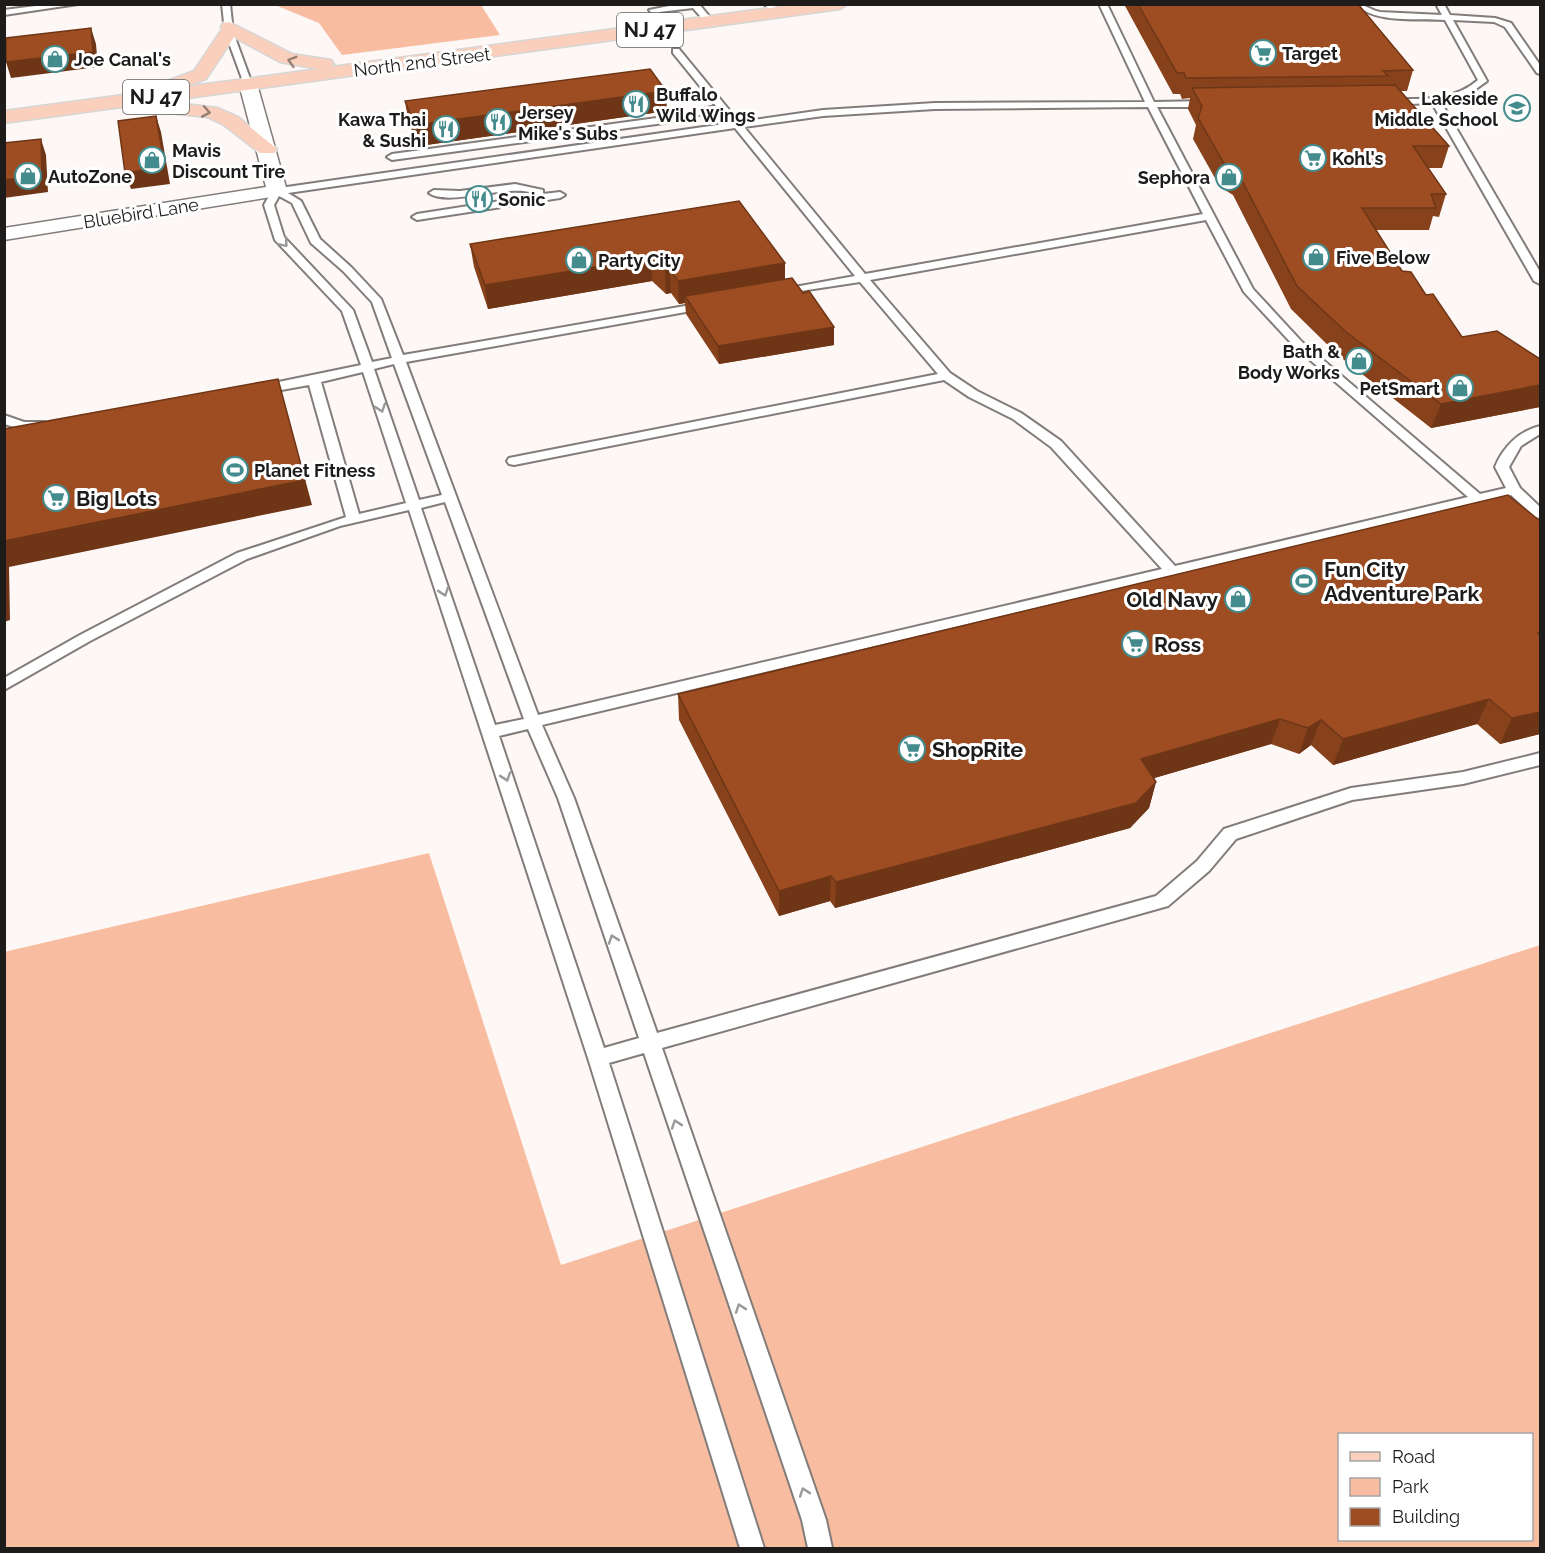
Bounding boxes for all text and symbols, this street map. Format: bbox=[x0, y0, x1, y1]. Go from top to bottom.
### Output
road number: NJ 47 bbox=[617, 13, 683, 47]
supermarket icon: Target bbox=[1248, 38, 1278, 68]
street label: North 2nd Street bbox=[353, 43, 491, 81]
place label: Target bbox=[1282, 43, 1338, 64]
shop icon: Joe Canal's bbox=[40, 44, 70, 74]
place label: Joe Canal's bbox=[74, 49, 171, 70]
one-way arrow bbox=[287, 55, 297, 68]
road number: NJ 47 bbox=[123, 80, 189, 114]
place label: Buffalo Wild Wings bbox=[656, 84, 755, 126]
place label: Lakeside Middle School bbox=[1374, 88, 1498, 130]
restaurant icon: Buffalo Wild Wings bbox=[621, 89, 651, 119]
school or university icon: Lakeside Middle School bbox=[1502, 93, 1532, 123]
place label: Jersey Mike's Subs bbox=[518, 102, 618, 144]
one-way arrow bbox=[201, 106, 211, 118]
restaurant icon: Jersey Mike's Subs bbox=[483, 107, 513, 137]
place label: Kawa Thai & Sushi bbox=[338, 109, 426, 151]
restaurant icon: Kawa Thai & Sushi bbox=[431, 114, 461, 144]
place label: Mavis Discount Tire bbox=[172, 140, 286, 182]
supermarket icon: Kohl's bbox=[1298, 143, 1328, 173]
shop icon: Mavis Discount Tire bbox=[137, 145, 167, 175]
place label: Kohl's bbox=[1332, 148, 1384, 169]
shop icon: AutoZone bbox=[13, 161, 43, 191]
shop icon: Sephora bbox=[1214, 162, 1244, 192]
place label: AutoZone bbox=[48, 166, 132, 187]
place label: Sephora bbox=[1138, 167, 1210, 188]
restaurant icon: Sonic bbox=[464, 184, 494, 214]
place label: Sonic bbox=[498, 189, 546, 210]
street label: Bluebird Lane bbox=[82, 193, 201, 232]
one-way arrow bbox=[277, 236, 288, 247]
shop icon: Five Below bbox=[1301, 242, 1331, 272]
shop icon: Party City bbox=[564, 245, 594, 275]
place label: Five Below bbox=[1336, 247, 1431, 268]
place label: Party City bbox=[598, 250, 681, 271]
place label: Bath & Body Works bbox=[1238, 341, 1340, 383]
shop icon: Bath & Body Works bbox=[1344, 346, 1374, 376]
shop icon: PetSmart bbox=[1445, 373, 1475, 403]
place label: PetSmart bbox=[1359, 378, 1440, 399]
one-way arrow bbox=[374, 402, 387, 413]
sports icon: Planet Fitness bbox=[220, 455, 250, 485]
place label: Planet Fitness bbox=[254, 460, 375, 481]
supermarket icon: Big Lots bbox=[41, 483, 71, 513]
place label: Big Lots bbox=[76, 486, 157, 511]
place label: Fun City Adventure Park bbox=[1324, 557, 1479, 606]
sports icon: Fun City Adventure Park bbox=[1289, 566, 1319, 596]
shop icon: Old Navy bbox=[1223, 584, 1253, 614]
one-way arrow bbox=[437, 586, 450, 597]
place label: Old Navy bbox=[1126, 587, 1218, 612]
supermarket icon: Ross bbox=[1120, 629, 1150, 659]
place label: Ross bbox=[1154, 632, 1201, 657]
supermarket icon: ShopRite bbox=[897, 734, 927, 764]
place label: ShopRite bbox=[932, 737, 1024, 762]
one-way arrow bbox=[499, 771, 512, 782]
one-way arrow bbox=[608, 934, 621, 945]
one-way arrow bbox=[671, 1119, 684, 1130]
one-way arrow bbox=[735, 1303, 748, 1314]
legend bbox=[1338, 1433, 1533, 1541]
text: Road bbox=[1392, 1446, 1435, 1467]
text: Park bbox=[1392, 1476, 1429, 1497]
one-way arrow bbox=[799, 1487, 812, 1498]
text: Building bbox=[1392, 1506, 1460, 1527]

